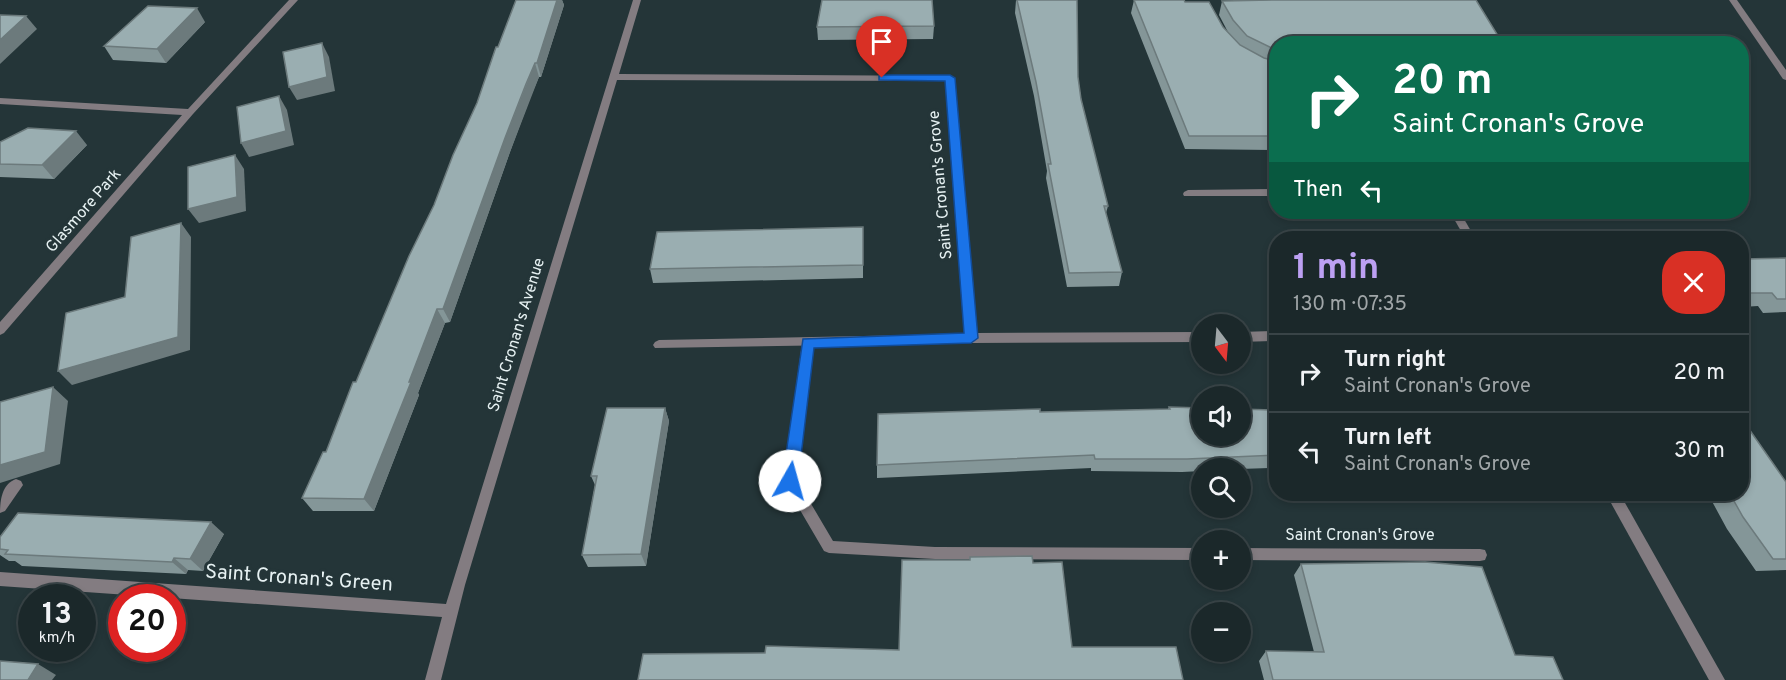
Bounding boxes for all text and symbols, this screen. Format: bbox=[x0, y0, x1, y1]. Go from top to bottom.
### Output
pin bbox=[856, 16, 907, 78]
icon: arrive bbox=[865, 25, 898, 58]
text: 20 m bbox=[1392, 56, 1493, 109]
icon: right bbox=[1293, 60, 1371, 138]
text: Saint Cronan's Grove bbox=[1392, 108, 1644, 142]
street label: Saint Cronan's Grove bbox=[925, 110, 957, 260]
street label: Glasmore Park bbox=[42, 165, 126, 257]
icon: left bbox=[1355, 174, 1388, 207]
text: Then bbox=[1293, 177, 1343, 204]
text: 1 min bbox=[1293, 246, 1379, 292]
button: close bbox=[1662, 251, 1725, 314]
street label: Saint Cronan's Avenue bbox=[484, 256, 550, 414]
text: 130 m · 07:35 bbox=[1293, 292, 1407, 318]
north arrow bbox=[1191, 314, 1251, 374]
map controls bbox=[1191, 314, 1251, 662]
text: Turn right bbox=[1344, 347, 1446, 374]
icon: right bbox=[1293, 357, 1326, 390]
text: 20 m bbox=[1674, 360, 1725, 387]
text: Saint Cronan's Grove bbox=[1344, 374, 1531, 400]
button: sound bbox=[1191, 386, 1251, 446]
text: Turn left bbox=[1344, 425, 1432, 452]
icon: left bbox=[1293, 435, 1326, 468]
text: 30 m bbox=[1674, 438, 1725, 465]
position arrow bbox=[758, 449, 822, 513]
text: Saint Cronan's Grove bbox=[1344, 452, 1531, 478]
button: search bbox=[1191, 458, 1251, 518]
street label: Saint Cronan's Grove bbox=[1285, 526, 1435, 546]
button: + bbox=[1191, 530, 1251, 590]
street label: Saint Cronan's Green bbox=[204, 559, 394, 599]
speed limit sign: 20 bbox=[108, 584, 186, 662]
text: 13 bbox=[42, 597, 72, 634]
button: − bbox=[1191, 602, 1251, 662]
text: km/h bbox=[39, 629, 75, 648]

